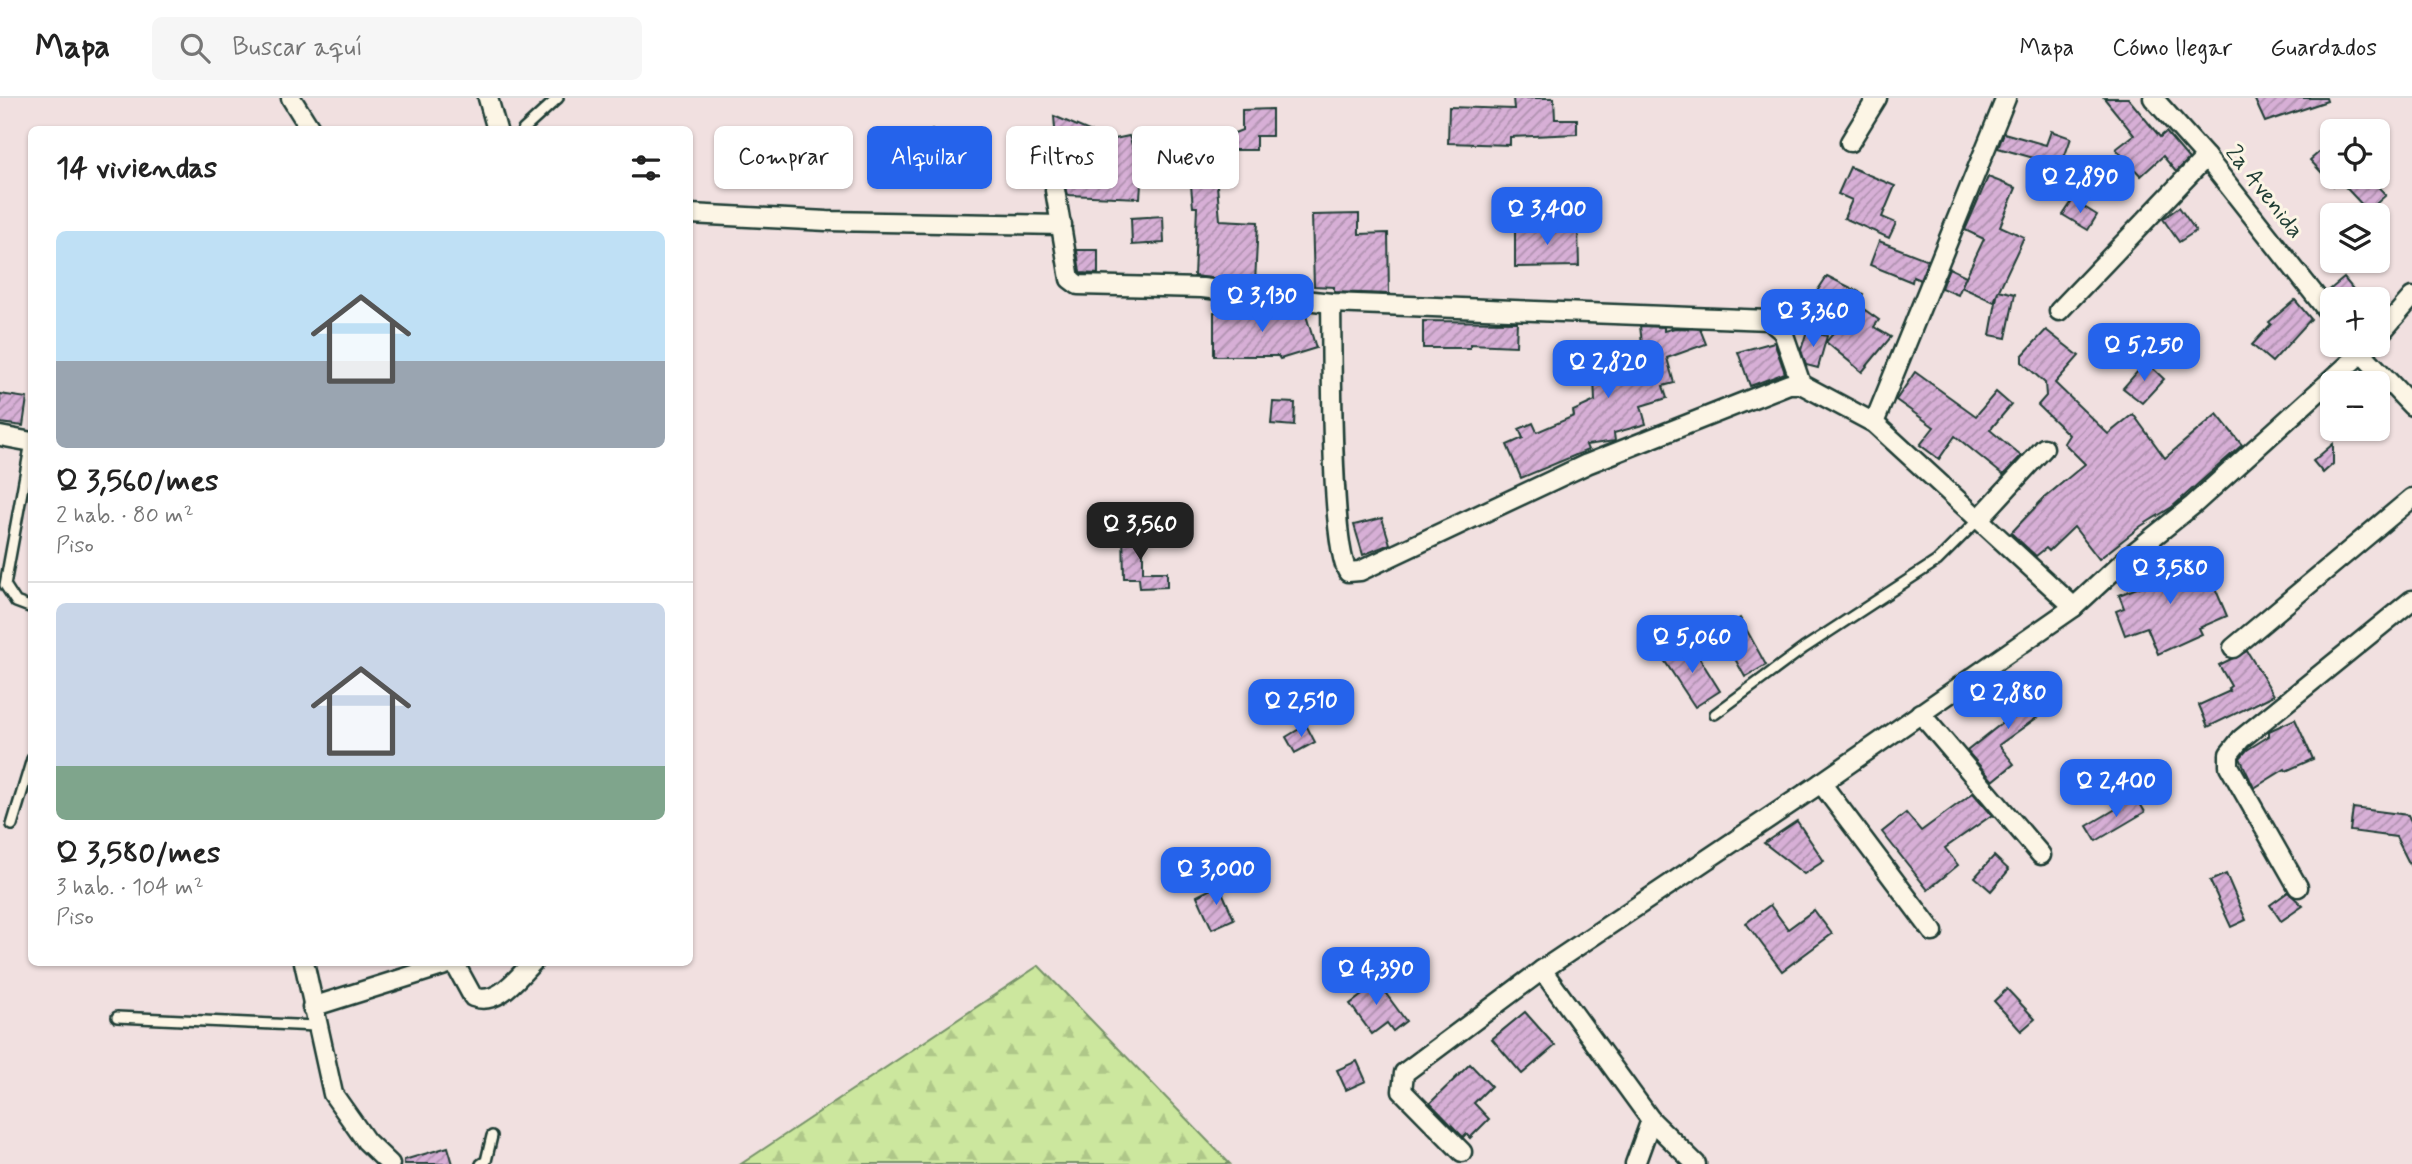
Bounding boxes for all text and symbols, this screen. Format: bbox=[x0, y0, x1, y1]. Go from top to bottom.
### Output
search box bbox=[152, 17, 642, 80]
text: Mapa bbox=[35, 26, 110, 70]
icon: search bbox=[176, 29, 214, 67]
text: Buscar aquí bbox=[232, 31, 363, 65]
text: Mapa bbox=[2019, 33, 2074, 64]
text: Cómo llegar bbox=[2112, 33, 2232, 64]
text: Guardados bbox=[2270, 33, 2377, 64]
map controls bbox=[2320, 119, 2390, 441]
button: locate bbox=[2320, 119, 2390, 189]
chip: Comprar bbox=[714, 126, 853, 189]
chip: Alquilar bbox=[867, 126, 992, 189]
chip: Filtros bbox=[1006, 126, 1118, 189]
chip: Nuevo bbox=[1132, 126, 1239, 189]
street label: 2a Avenida bbox=[2218, 139, 2310, 245]
text: 14 viviendas bbox=[56, 149, 217, 188]
icon: filters bbox=[627, 149, 665, 187]
pin: Q 2,890 bbox=[2015, 156, 2145, 215]
text: Q 2,890 bbox=[2041, 163, 2119, 193]
pin: Q 3,400 bbox=[1482, 188, 1612, 247]
text: Q 3,400 bbox=[1507, 195, 1587, 225]
button: layers bbox=[2320, 203, 2390, 273]
pin: Q 3,130 bbox=[1197, 274, 1327, 334]
icon: home bbox=[298, 276, 424, 402]
text: Q 3,130 bbox=[1227, 282, 1297, 312]
button: + bbox=[2320, 287, 2390, 357]
pin: Q 3,360 bbox=[1748, 289, 1878, 349]
text: Q 3,360 bbox=[1777, 297, 1849, 327]
pin: Q 5,250 bbox=[2079, 324, 2209, 383]
text: Q 5,250 bbox=[2104, 331, 2184, 361]
pin: Q 2,820 bbox=[1543, 341, 1673, 400]
text: Q 2,820 bbox=[1569, 348, 1647, 378]
button: − bbox=[2320, 371, 2390, 441]
text: Q 3,560/mes bbox=[56, 462, 218, 501]
text: 2 hab. · 80 m² bbox=[56, 501, 194, 531]
pin: Q 3,560 bbox=[1075, 503, 1205, 562]
text: Q 3,560 bbox=[1103, 510, 1177, 540]
text: Piso bbox=[56, 531, 94, 561]
pin: Q 3,580 bbox=[2105, 546, 2235, 606]
text: Q 3,580 bbox=[2132, 554, 2208, 584]
pin: Q 5,060 bbox=[1627, 616, 1757, 675]
text: Q 5,060 bbox=[1653, 623, 1731, 653]
icon: home bbox=[298, 648, 424, 774]
pin: Q 2,880 bbox=[1943, 672, 2073, 731]
text: Q 2,880 bbox=[1969, 679, 2047, 709]
pin: Q 2,510 bbox=[1236, 680, 1366, 739]
text: Q 2,510 bbox=[1264, 687, 1338, 717]
pin: Q 2,400 bbox=[2051, 760, 2181, 819]
text: Q 2,400 bbox=[2076, 767, 2156, 797]
text: Q 3,580/mes bbox=[56, 834, 220, 873]
pin: Q 3,000 bbox=[1151, 848, 1281, 907]
text: Q 3,000 bbox=[1177, 855, 1255, 885]
text: 3 hab. · 104 m² bbox=[56, 873, 204, 903]
text: Piso bbox=[56, 903, 94, 933]
pin: Q 4,390 bbox=[1311, 948, 1441, 1007]
text: Q 4,390 bbox=[1338, 955, 1414, 985]

